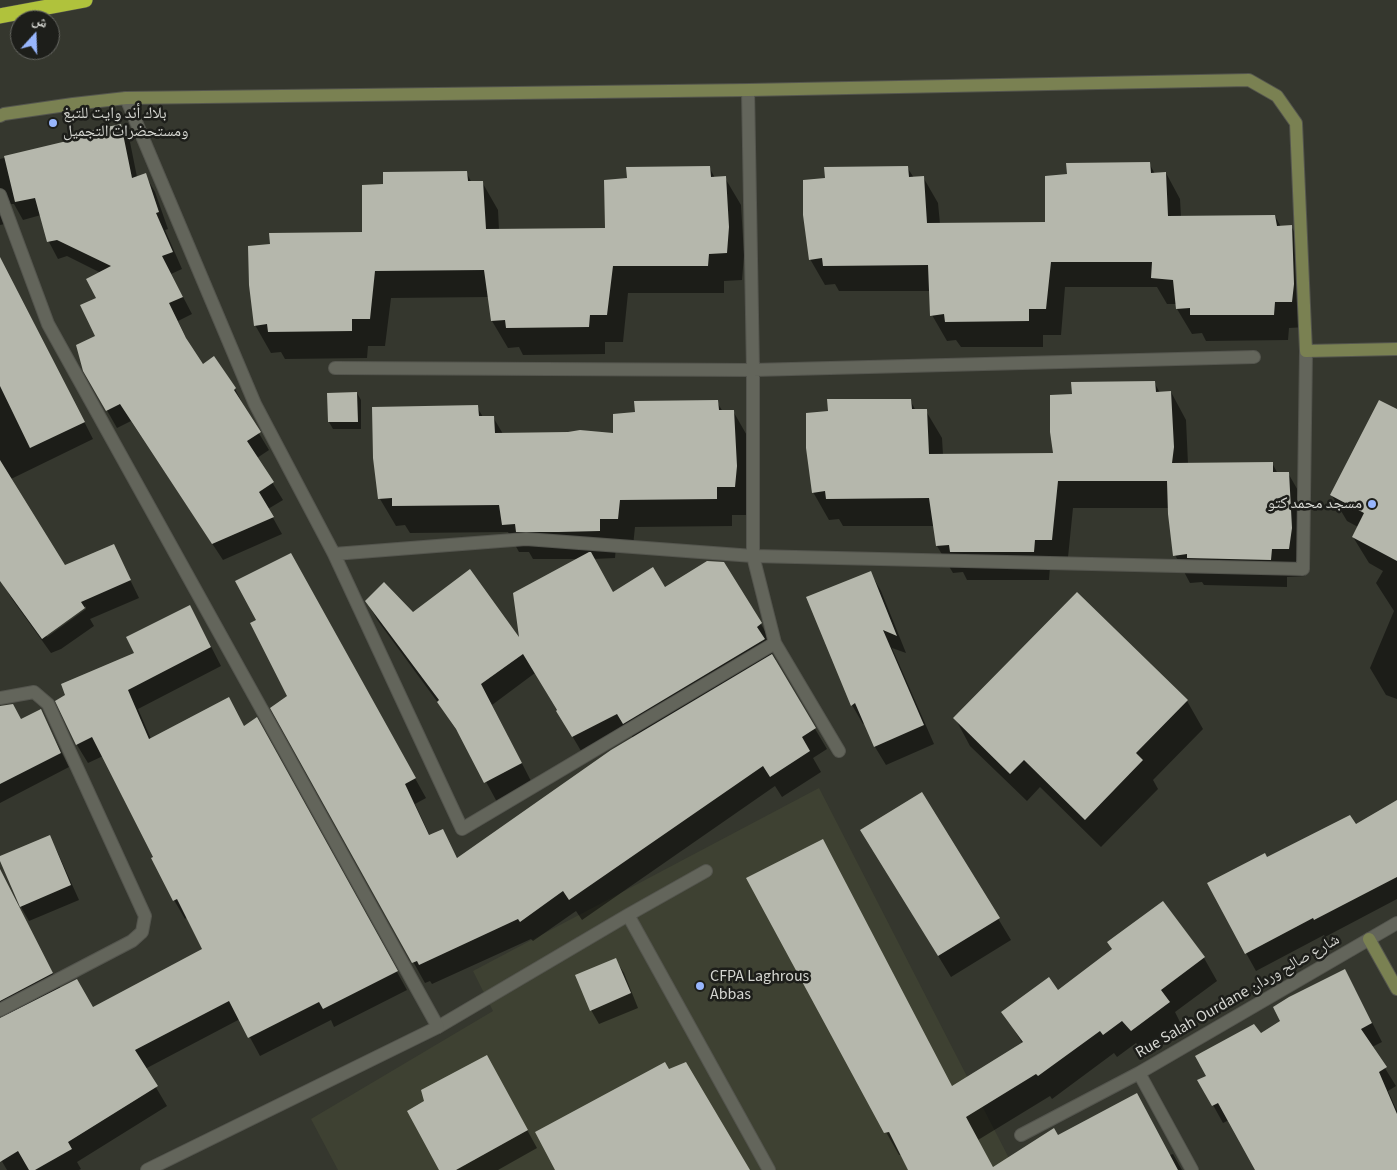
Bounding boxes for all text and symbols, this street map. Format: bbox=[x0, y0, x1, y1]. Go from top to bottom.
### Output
north arrow bbox=[10, 10, 60, 60]
text: ش bbox=[29, 10, 50, 34]
place label: بلاك أند وايت للتبغ ومستحضرات التجميل bbox=[63, 104, 189, 142]
marker: بلاك أند وايت للتبغ ومستحضرات التجميل bbox=[47, 117, 59, 129]
place label: مسجد محمد كتو bbox=[1267, 494, 1362, 514]
marker: مسجد محمد كتو bbox=[1366, 498, 1378, 510]
street label: Rue Salah Ourdane شارع صالح وردان bbox=[1133, 931, 1343, 1063]
place label: CFPA Laghrous Abbas bbox=[710, 967, 809, 1005]
marker: CFPA Laghrous Abbas bbox=[694, 980, 706, 992]

